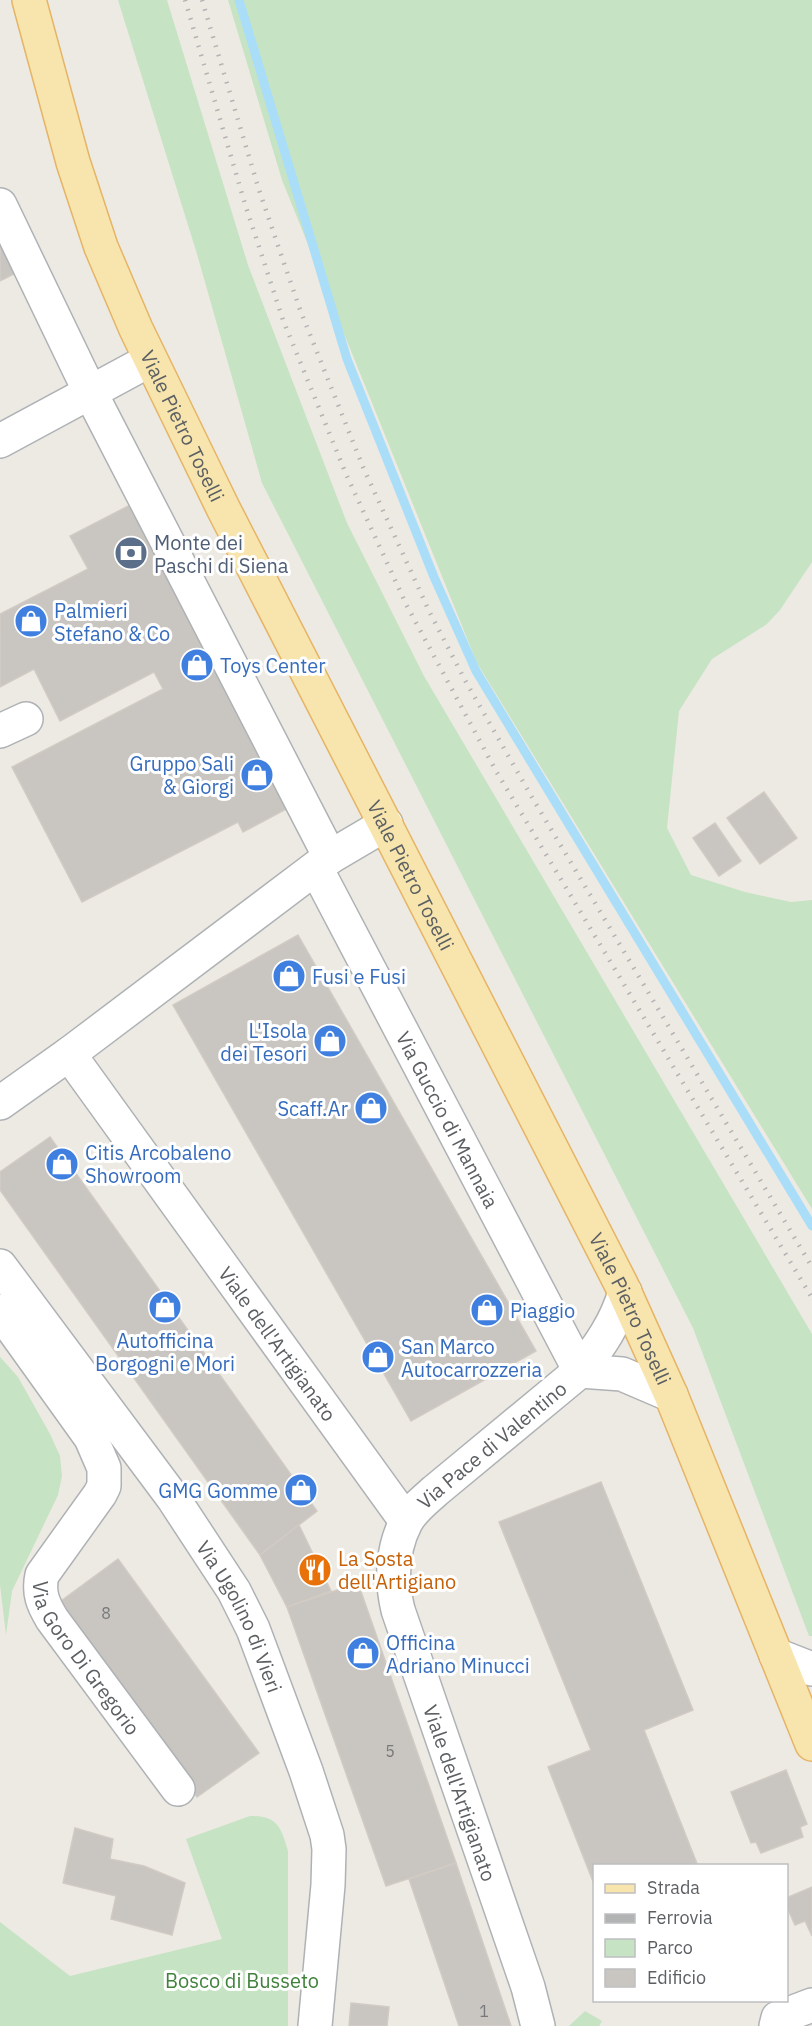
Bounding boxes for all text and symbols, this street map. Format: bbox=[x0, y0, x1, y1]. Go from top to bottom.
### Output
street label: Viale Pietro Toselli bbox=[135, 345, 231, 506]
place label: Monte dei Paschi di Siena bbox=[154, 529, 289, 579]
bank icon: Monte dei Paschi di Siena bbox=[113, 535, 149, 571]
place label: Palmieri Stefano & Co bbox=[54, 597, 170, 647]
shop icon: Palmieri Stefano & Co bbox=[13, 603, 49, 639]
shop icon: Toys Center bbox=[179, 647, 215, 683]
place label: Toys Center bbox=[220, 652, 326, 679]
place label: Gruppo Sali & Giorgi bbox=[130, 750, 234, 800]
shop icon: Gruppo Sali & Giorgi bbox=[239, 757, 275, 793]
street label: Viale Pietro Toselli bbox=[362, 795, 461, 955]
shop icon: Fusi e Fusi bbox=[271, 958, 307, 994]
place label: Fusi e Fusi bbox=[312, 963, 406, 990]
place label: L'Isola dei Tesori bbox=[220, 1017, 307, 1067]
shop icon: L'Isola dei Tesori bbox=[312, 1023, 348, 1059]
street label: Via Guccio di Mannaia bbox=[390, 1026, 506, 1213]
shop icon: Scaff.Ar bbox=[353, 1090, 389, 1126]
place label: Scaff.Ar bbox=[277, 1095, 348, 1122]
place label: Citis Arcobaleno Showroom bbox=[85, 1139, 231, 1189]
shop icon: Citis Arcobaleno Showroom bbox=[44, 1146, 80, 1182]
street label: Viale Pietro Toselli bbox=[583, 1228, 678, 1389]
street label: Viale dell'Artigianato bbox=[213, 1261, 343, 1426]
shop icon: Autofficina Borgogni e Mori bbox=[147, 1289, 183, 1325]
shop icon: Piaggio bbox=[469, 1292, 505, 1328]
place label: Piaggio bbox=[510, 1297, 575, 1324]
place label: Autofficina Borgogni e Mori bbox=[95, 1327, 235, 1377]
place label: San Marco Autocarrozzeria bbox=[401, 1333, 542, 1383]
shop icon: San Marco Autocarrozzeria bbox=[360, 1339, 396, 1375]
street label: Via Pace di Valentino bbox=[411, 1374, 572, 1514]
shop icon: GMG Gomme bbox=[283, 1472, 319, 1508]
place label: GMG Gomme bbox=[158, 1477, 278, 1504]
street label: Via Ugolino di Vieri bbox=[191, 1535, 289, 1696]
place label: La Sosta dell'Artigiano bbox=[338, 1545, 456, 1595]
restaurant icon: La Sosta dell'Artigiano bbox=[297, 1552, 333, 1588]
street label: Via Goro Di Gregorio bbox=[27, 1581, 147, 1740]
house number: 8 bbox=[101, 1603, 111, 1623]
place label: Officina Adriano Minucci bbox=[386, 1629, 530, 1679]
shop icon: Officina Adriano Minucci bbox=[345, 1635, 381, 1671]
street label: Viale dell'Artigianato bbox=[417, 1701, 503, 1885]
house number: 5 bbox=[385, 1741, 395, 1761]
legend bbox=[593, 1864, 788, 2002]
text: Strada bbox=[647, 1876, 700, 1899]
text: Ferrovia bbox=[647, 1906, 713, 1929]
text: Parco bbox=[647, 1936, 693, 1959]
text: Edificio bbox=[647, 1966, 706, 1989]
park label: Bosco di Busseto bbox=[165, 1967, 319, 1994]
house number: 1 bbox=[479, 2001, 489, 2021]

